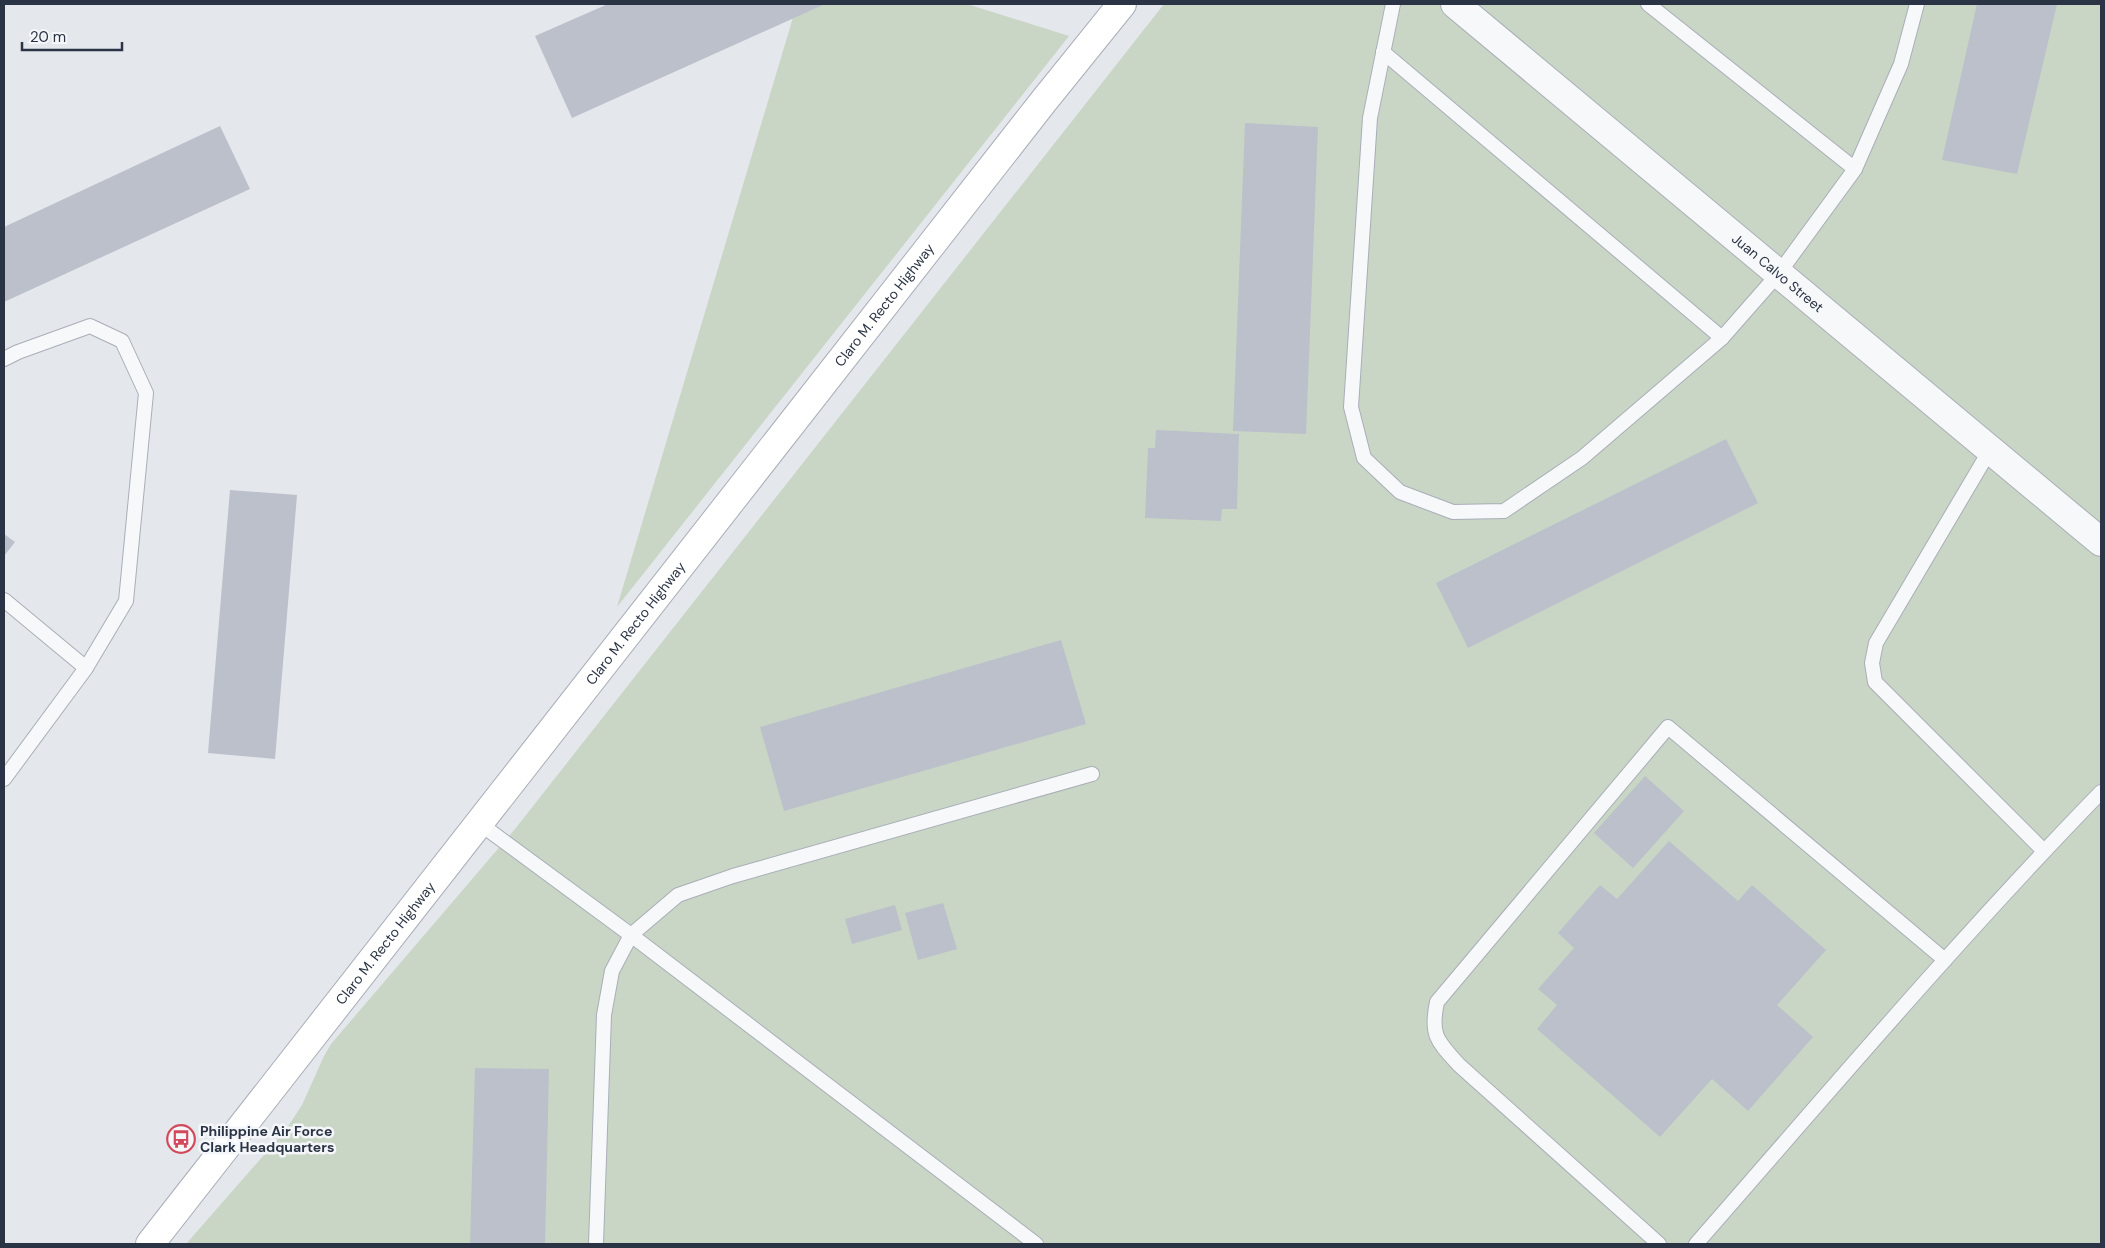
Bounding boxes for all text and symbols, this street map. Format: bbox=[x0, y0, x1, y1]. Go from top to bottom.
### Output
scale bar bbox=[22, 20, 122, 52]
text: 20 m bbox=[30, 27, 66, 47]
street label: Juan Calvo Street bbox=[1728, 229, 1827, 316]
street label: Claro M. Recto Highway bbox=[831, 240, 938, 370]
street label: Claro M. Recto Highway bbox=[582, 558, 689, 688]
street label: Claro M. Recto Highway bbox=[332, 878, 439, 1008]
place label: Philippine Air Force Clark Headquarters bbox=[200, 1122, 334, 1156]
bus stop icon: Philippine Air Force Clark Headquarters bbox=[166, 1124, 196, 1154]

